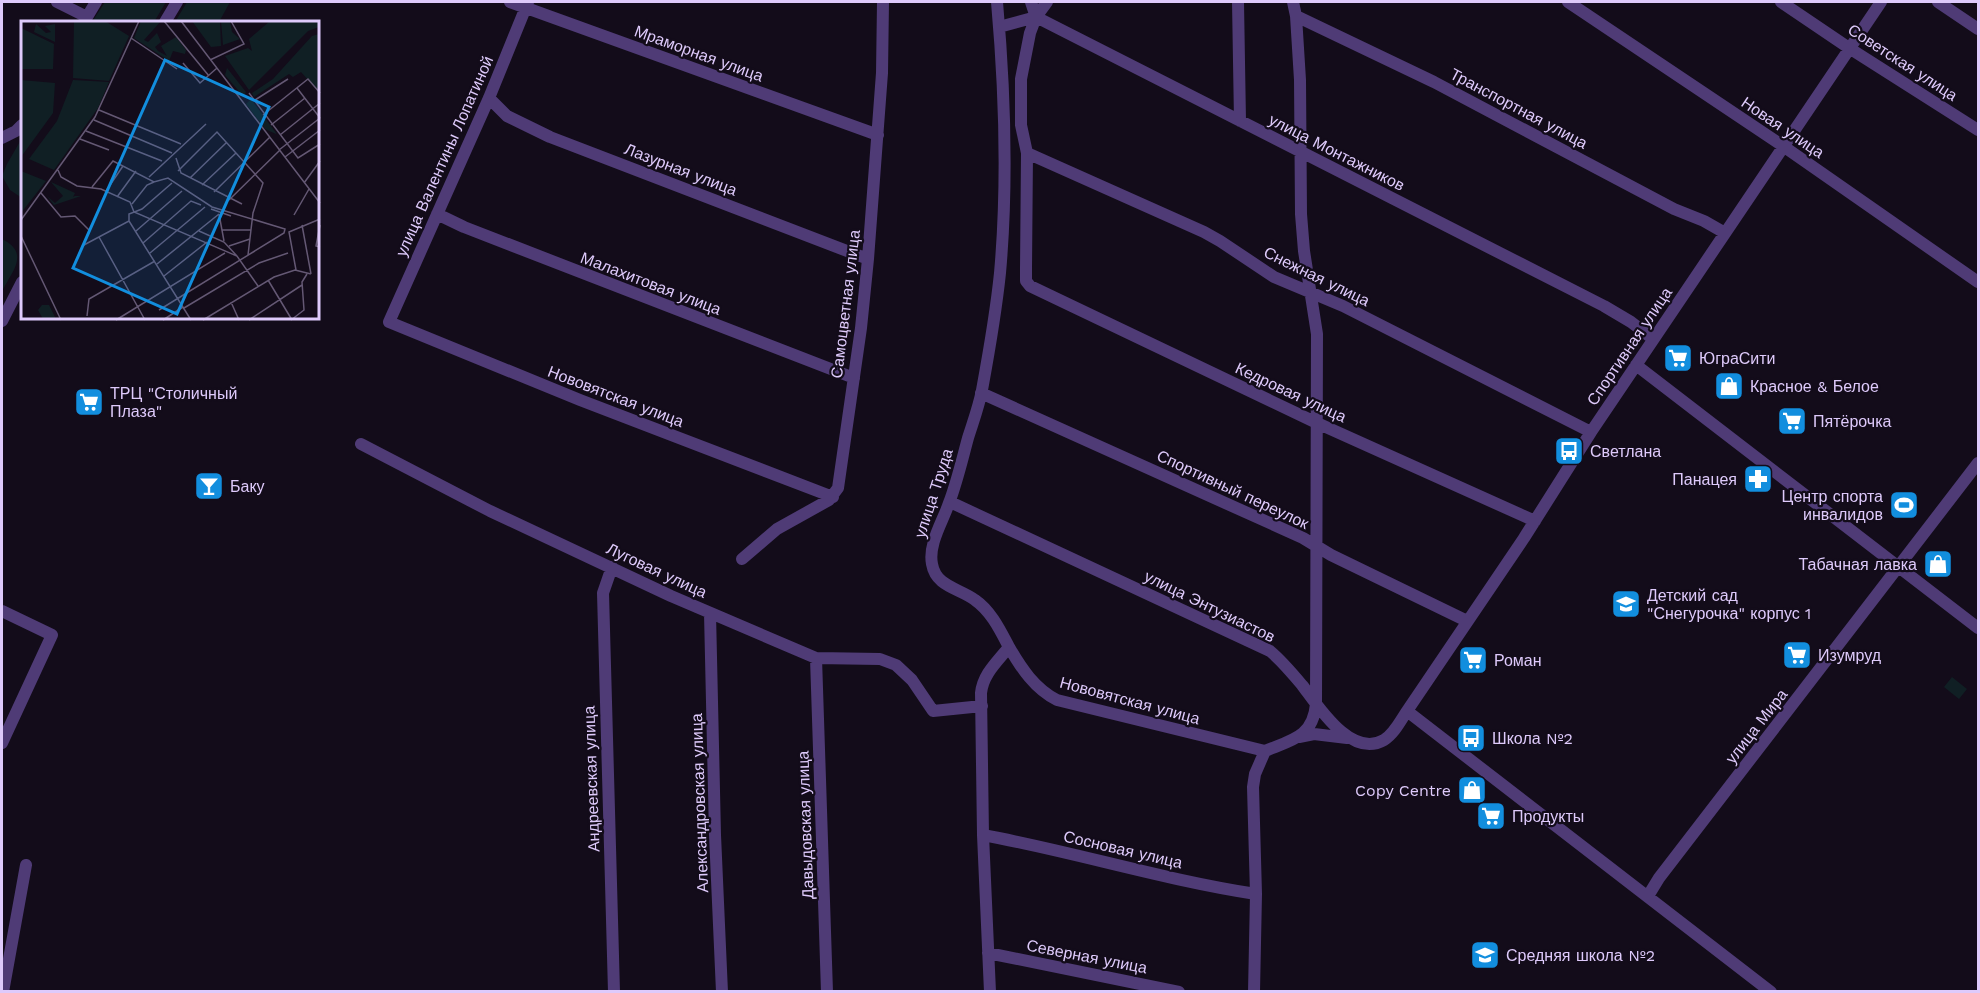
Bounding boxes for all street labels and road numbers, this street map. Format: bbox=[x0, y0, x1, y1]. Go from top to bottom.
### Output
street label: Советская улица bbox=[1844, 20, 1961, 105]
street label: Мраморная улица bbox=[632, 21, 766, 86]
street label: улица Валентины Лопатиной bbox=[392, 53, 497, 260]
street label: Транспортная улица bbox=[1447, 64, 1591, 153]
street label: Новая улица bbox=[1738, 93, 1828, 162]
street label: улица Монтажников bbox=[1266, 110, 1408, 195]
street label: Лазурная улица bbox=[622, 139, 740, 200]
street label: Самоцветная улица bbox=[827, 229, 864, 379]
street label: Снежная улица bbox=[1261, 243, 1373, 310]
street label: Малахитовая улица bbox=[578, 248, 724, 319]
street label: Спортивная улица bbox=[1583, 284, 1676, 409]
street label: Кедровая улица bbox=[1232, 358, 1349, 427]
street label: Нововятская улица bbox=[545, 362, 687, 431]
street label: улица Труда bbox=[910, 446, 957, 540]
street label: Спортивный переулок bbox=[1154, 446, 1313, 533]
street label: Луговая улица bbox=[604, 539, 710, 602]
street label: улица Энтузиастов bbox=[1141, 567, 1278, 646]
street label: Нововятская улица bbox=[1058, 673, 1202, 728]
street label: улица Мира bbox=[1721, 685, 1791, 767]
street label: Андреевская улица bbox=[579, 705, 604, 852]
street label: Александровская улица bbox=[687, 713, 712, 893]
street label: Давыдовская улица bbox=[793, 750, 818, 900]
street label: Сосновая улица bbox=[1062, 827, 1184, 872]
street label: Северная улица bbox=[1025, 935, 1149, 978]

